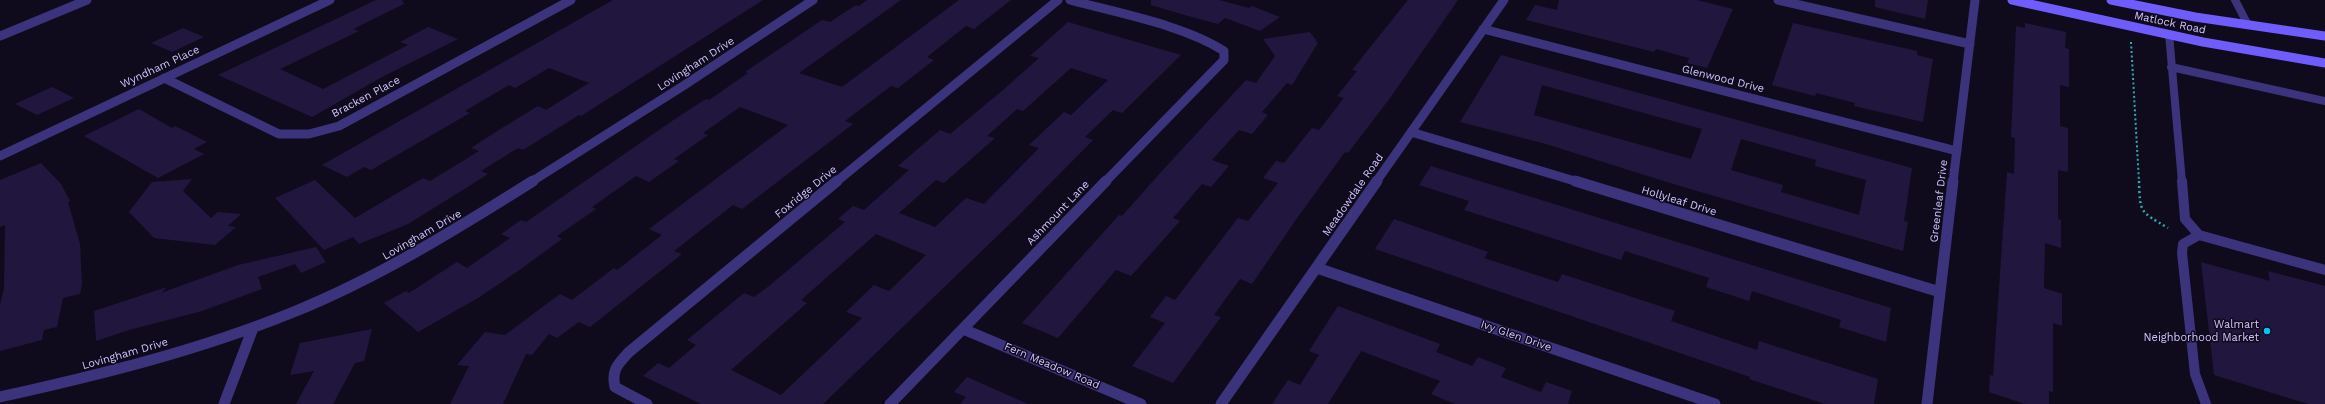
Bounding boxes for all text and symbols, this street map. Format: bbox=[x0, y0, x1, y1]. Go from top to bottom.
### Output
street label: Matlock Road bbox=[2133, 9, 2207, 37]
street label: Lovingham Drive bbox=[655, 34, 737, 94]
street label: Wyndham Place bbox=[118, 43, 202, 91]
street label: Glenwood Drive bbox=[1680, 62, 1766, 96]
street label: Bracken Place bbox=[330, 73, 402, 121]
street label: Meadowdale Road bbox=[1320, 151, 1386, 239]
street label: Greenleaf Drive bbox=[1927, 159, 1951, 243]
street label: Foxridge Drive bbox=[772, 163, 840, 221]
street label: Ashmount Lane bbox=[1024, 178, 1092, 248]
street label: Hollyleaf Drive bbox=[1640, 183, 1718, 219]
street label: Lovingham Drive bbox=[380, 207, 464, 263]
street label: Ivy Glen Drive bbox=[1479, 318, 1553, 354]
place label: Walmart Neighborhood Market bbox=[2144, 318, 2259, 344]
marker: Walmart Neighborhood Market bbox=[2262, 326, 2272, 336]
street label: Lovingham Drive bbox=[80, 335, 170, 373]
street label: Fern Meadow Road bbox=[1002, 340, 1102, 392]

